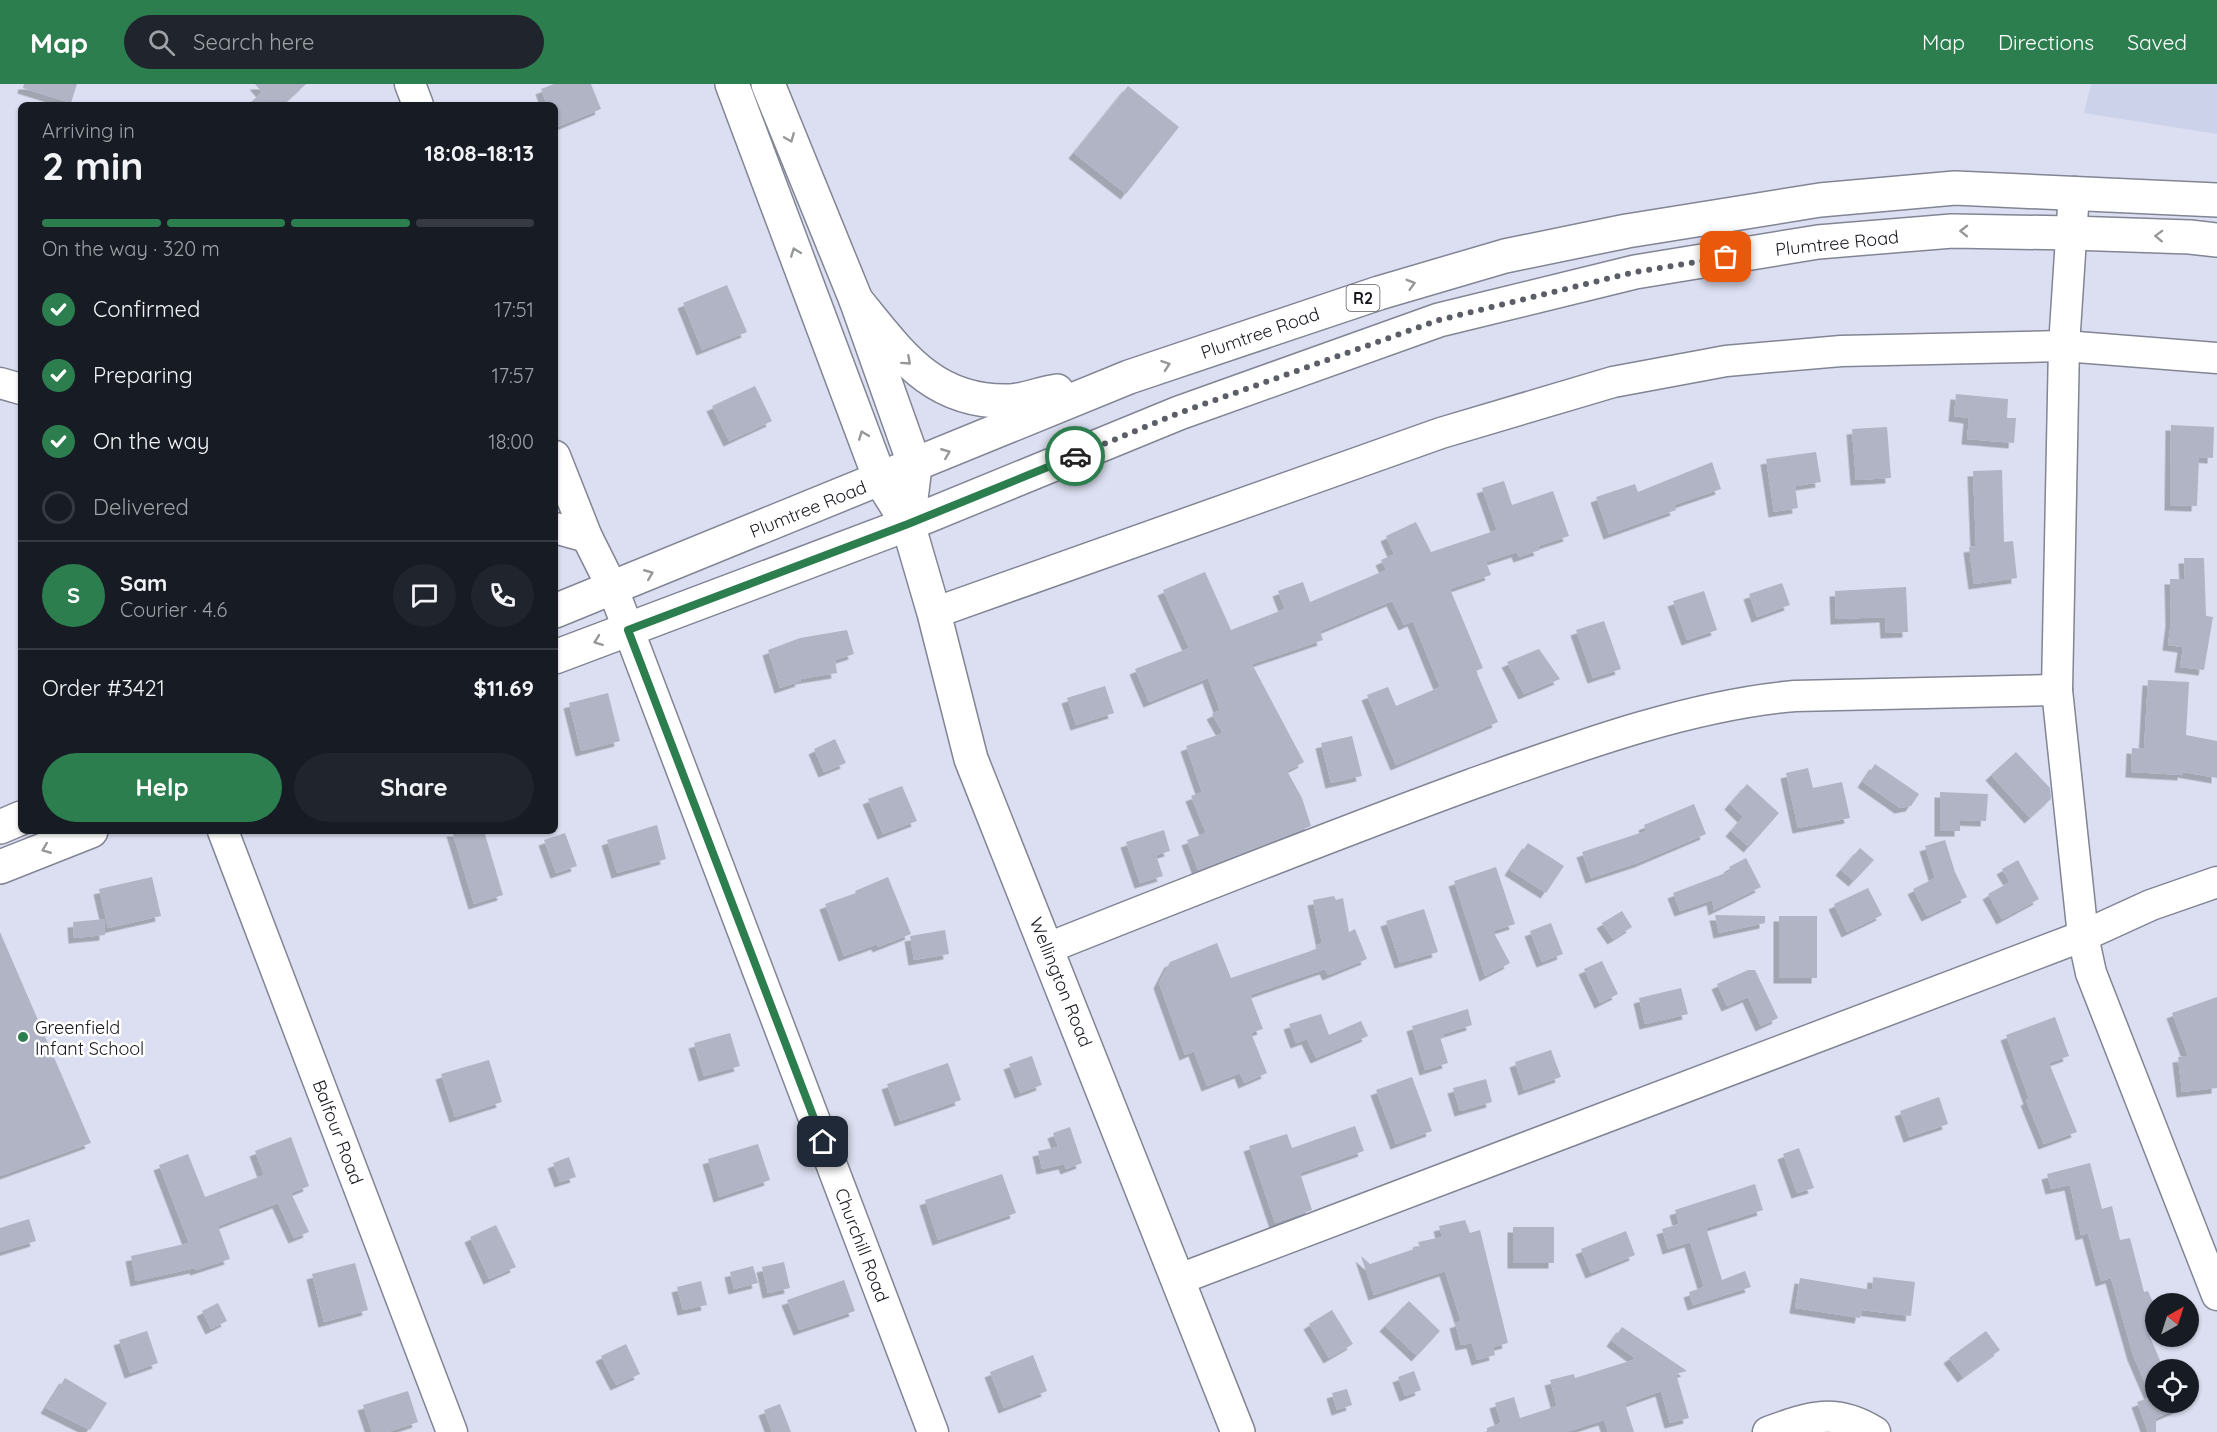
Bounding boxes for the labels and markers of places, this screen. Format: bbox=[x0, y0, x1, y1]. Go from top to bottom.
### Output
pin bbox=[1700, 231, 1751, 282]
place label: Greenfield Infant School bbox=[35, 1016, 144, 1060]
marker: Greenfield Infant School bbox=[16, 1030, 30, 1044]
pin bbox=[797, 1116, 848, 1167]

